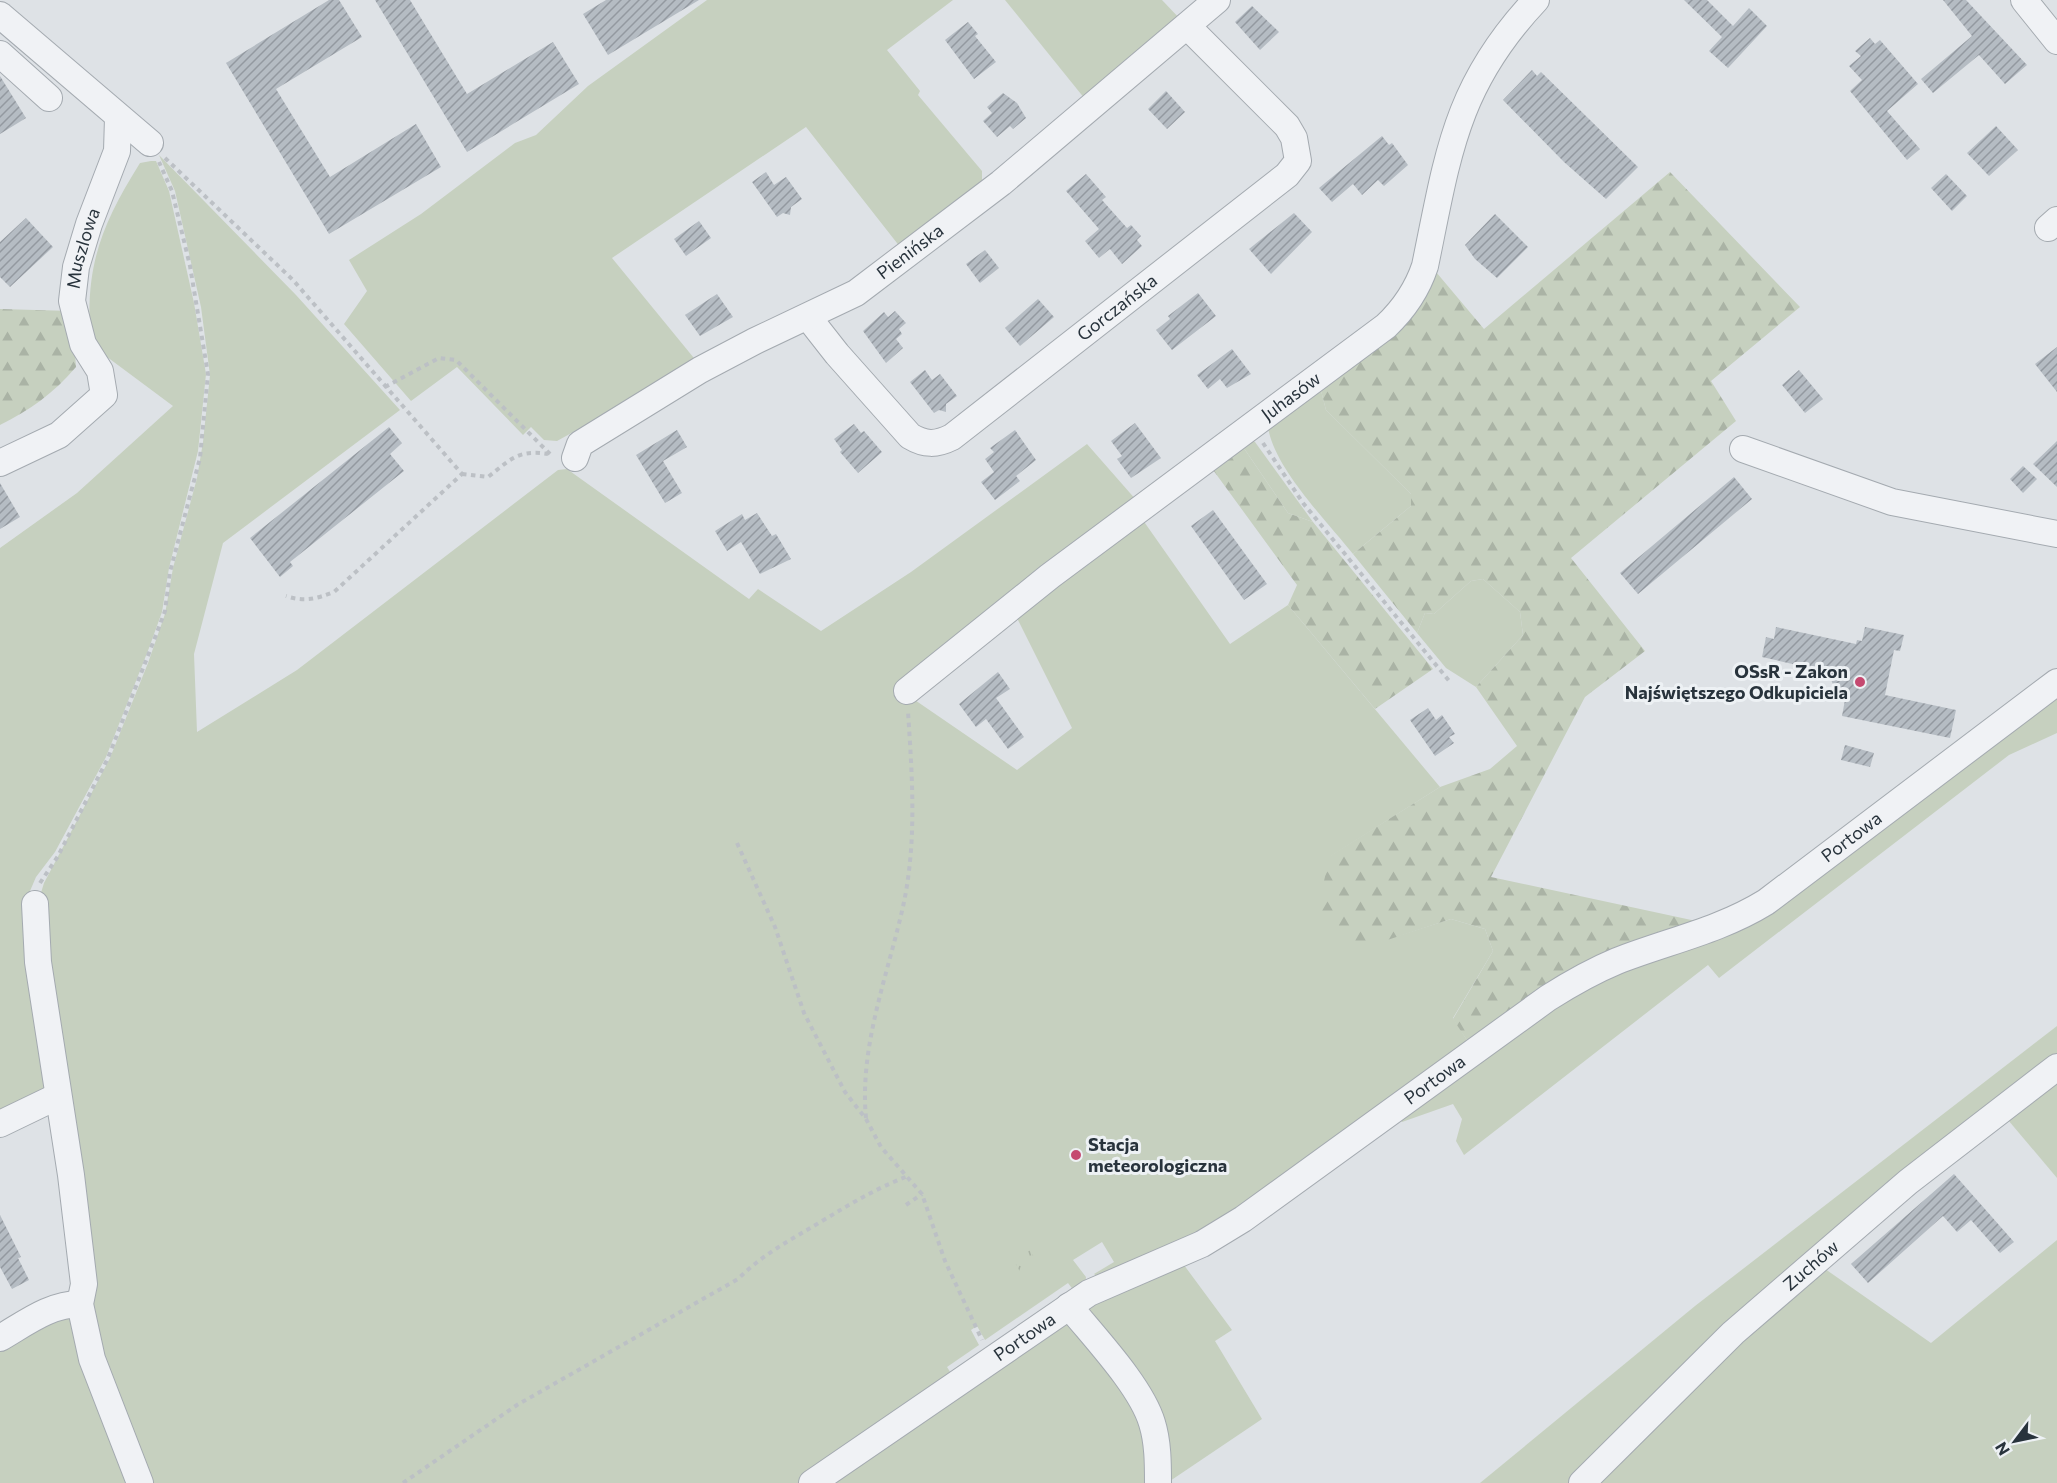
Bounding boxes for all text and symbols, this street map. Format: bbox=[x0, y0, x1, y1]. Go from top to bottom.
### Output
street label: Muszlowa bbox=[62, 205, 104, 290]
street label: Pienińska bbox=[872, 219, 947, 283]
street label: Gorczańska bbox=[1072, 269, 1161, 345]
street label: Juhasów bbox=[1257, 367, 1324, 425]
place label: OSsR - Zakon Najświętszego Odkupiciela bbox=[1625, 660, 1848, 703]
marker: OSsR - Zakon Najświętszego Odkupiciela bbox=[1853, 675, 1867, 689]
street label: Portowa bbox=[1816, 807, 1886, 866]
street label: Portowa bbox=[1399, 1050, 1469, 1109]
place label: Stacja meteorologiczna bbox=[1088, 1133, 1227, 1176]
marker: Stacja meteorologiczna bbox=[1069, 1148, 1083, 1162]
street label: Zuchów bbox=[1778, 1235, 1843, 1295]
street label: Portowa bbox=[989, 1307, 1059, 1365]
north arrow bbox=[1985, 1411, 2045, 1471]
text: N bbox=[1991, 1439, 2013, 1459]

